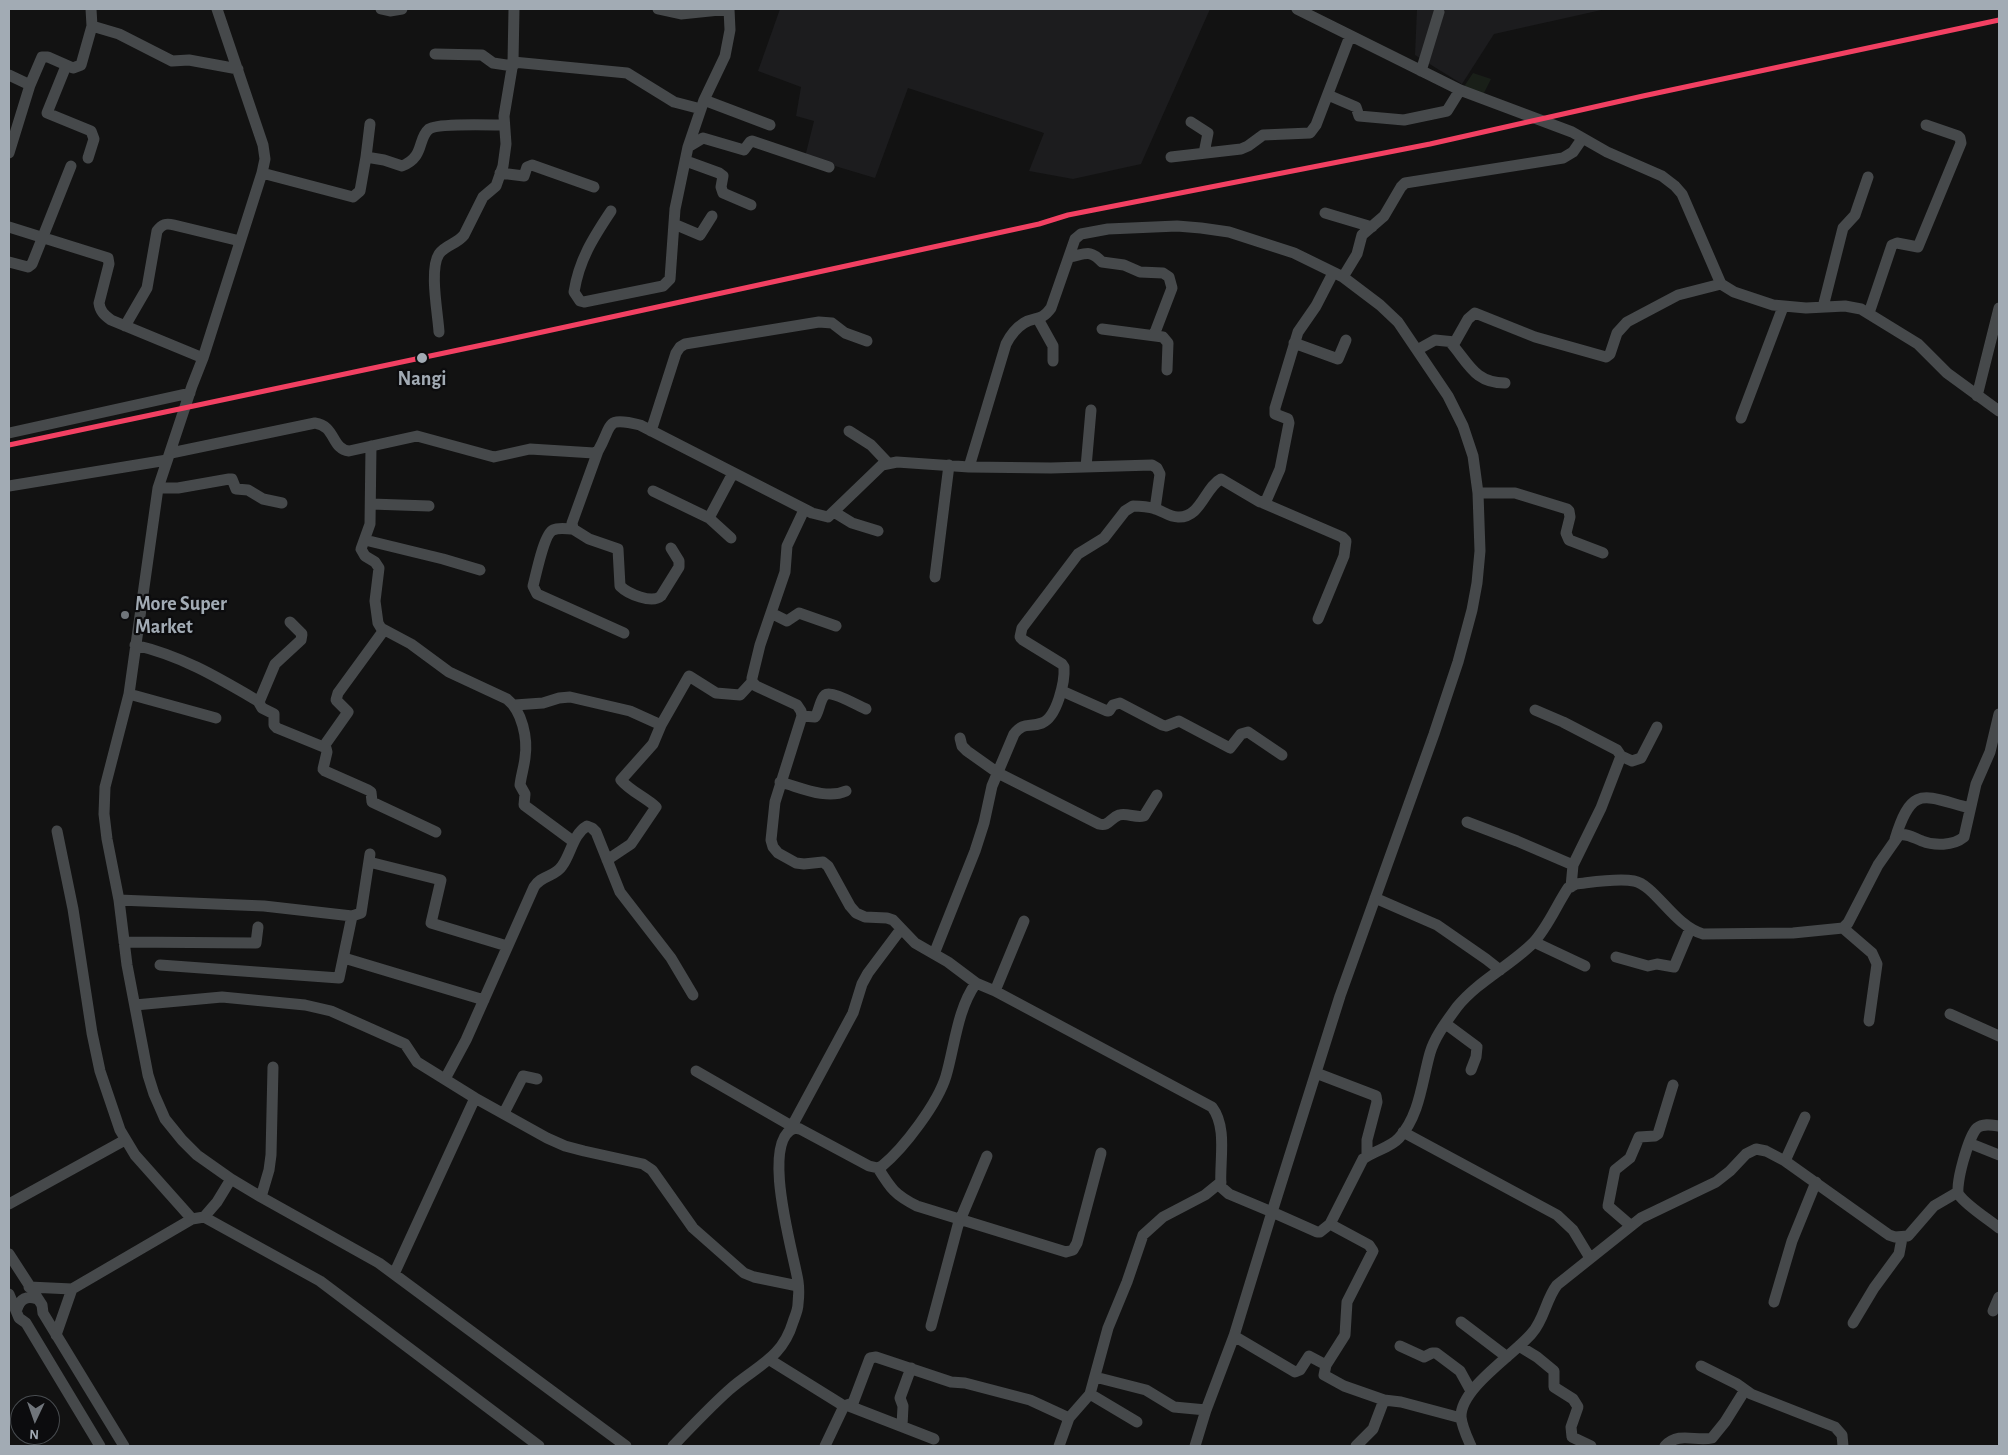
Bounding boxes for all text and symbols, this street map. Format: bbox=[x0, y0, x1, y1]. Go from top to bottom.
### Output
marker: Nangi bbox=[415, 351, 429, 365]
place label: Nangi bbox=[398, 367, 446, 391]
place label: More Super Market bbox=[135, 592, 227, 639]
marker: More Super Market bbox=[119, 609, 131, 621]
north arrow bbox=[10, 1395, 60, 1445]
text: N bbox=[29, 1427, 40, 1441]

